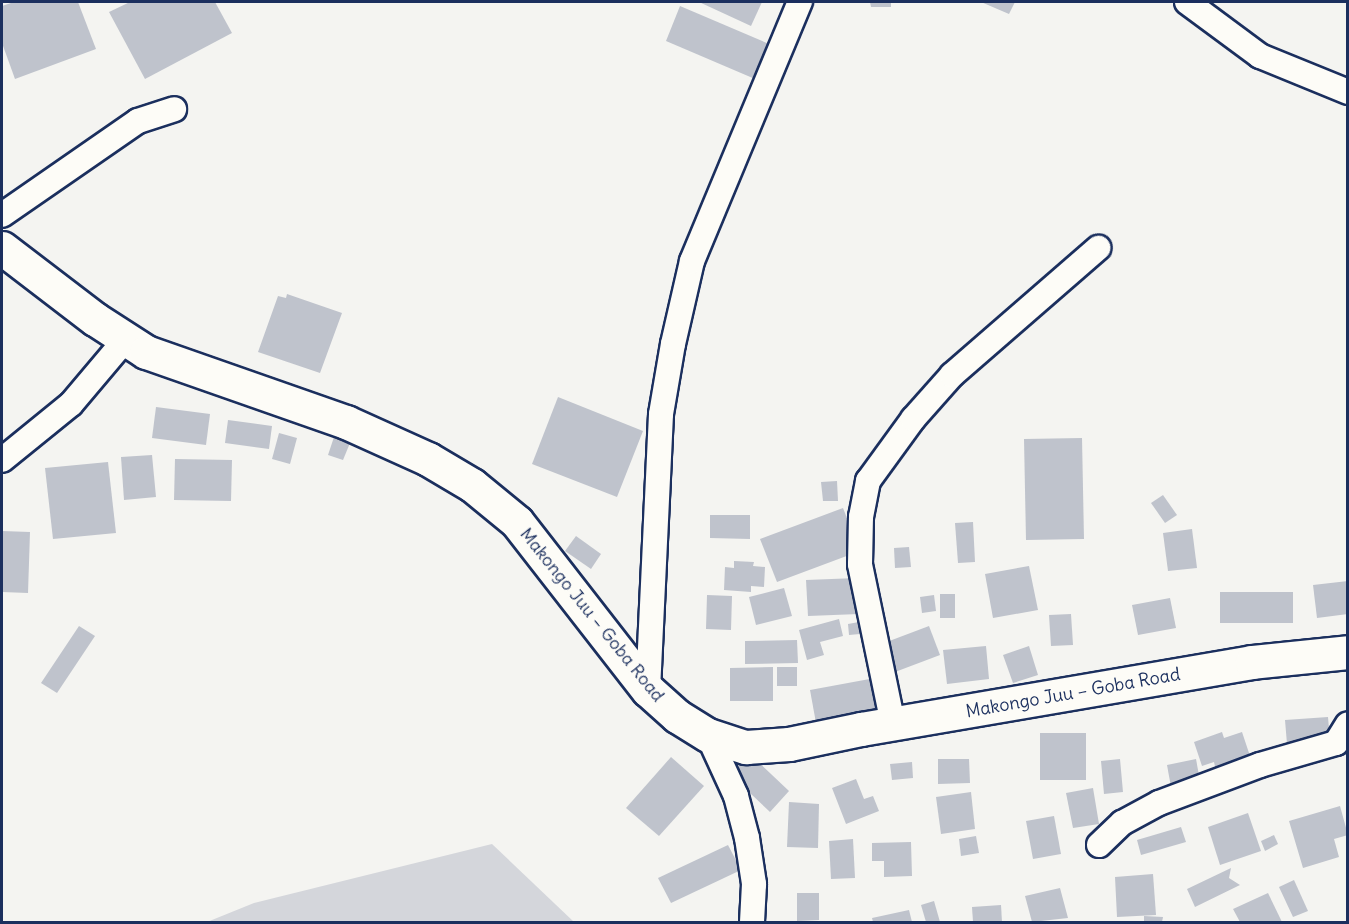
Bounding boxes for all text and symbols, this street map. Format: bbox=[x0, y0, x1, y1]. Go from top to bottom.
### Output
street label: Makongo Juu – Goba Road bbox=[515, 524, 669, 706]
street label: Makongo Juu – Goba Road bbox=[964, 663, 1182, 723]

